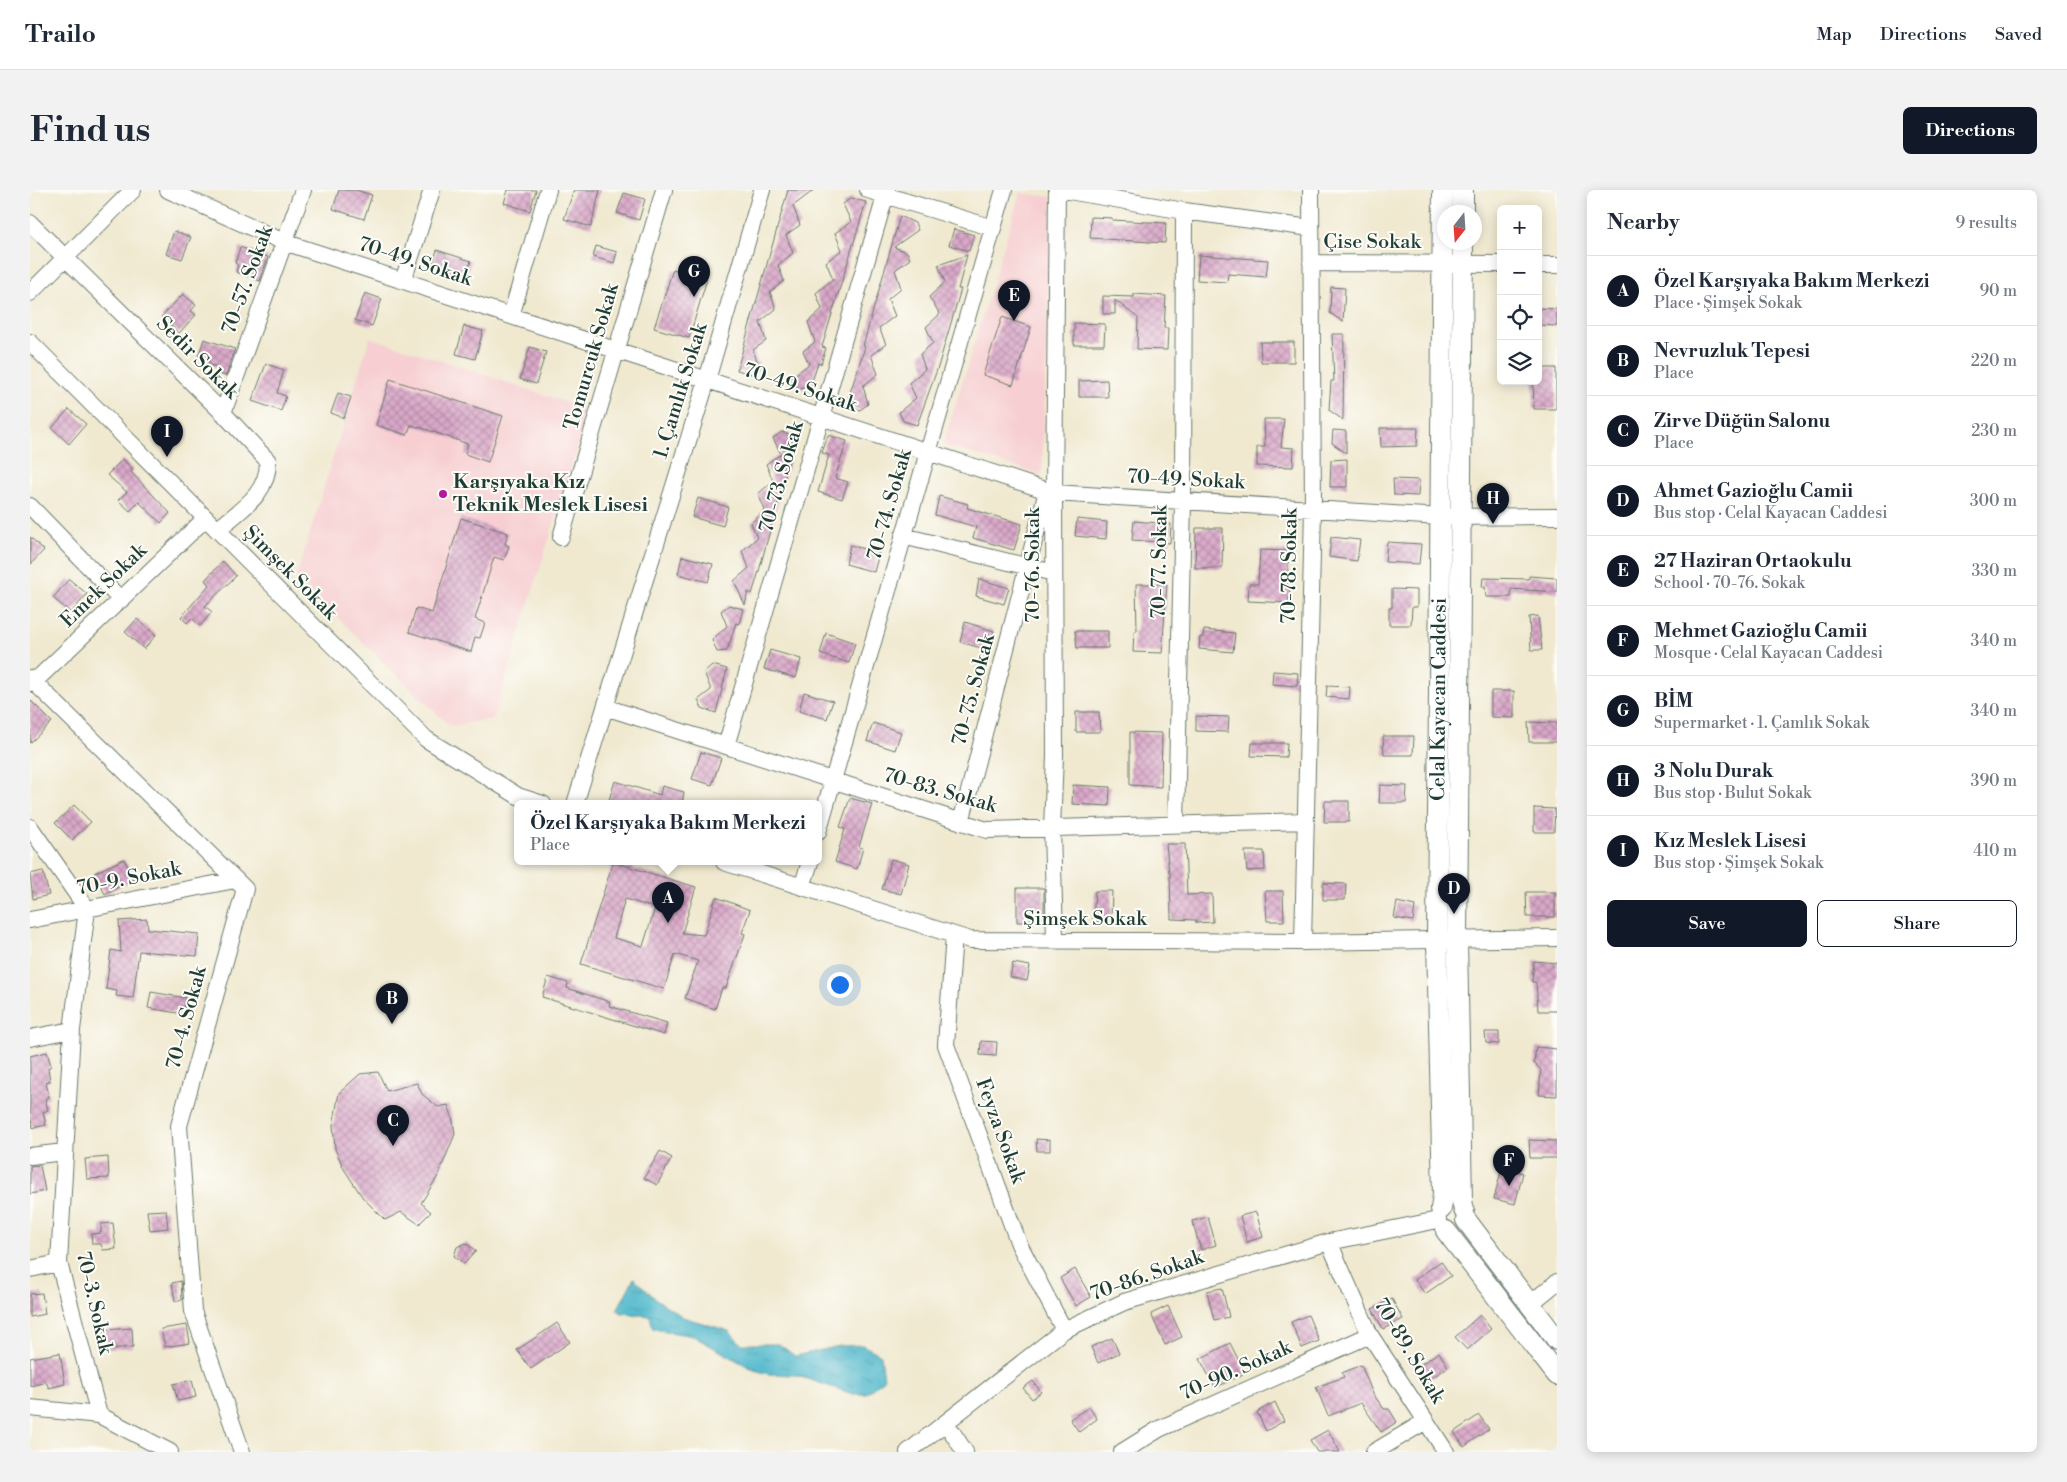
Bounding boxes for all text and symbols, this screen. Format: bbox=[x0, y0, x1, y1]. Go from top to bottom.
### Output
text: Trailo bbox=[25, 20, 96, 50]
text: Map bbox=[1816, 23, 1852, 46]
text: Directions bbox=[1880, 23, 1967, 46]
text: Saved bbox=[1995, 23, 2042, 46]
button: Directions bbox=[1903, 107, 2037, 154]
text: Find us bbox=[30, 109, 150, 152]
north arrow bbox=[1437, 205, 1482, 250]
map controls bbox=[1497, 205, 1542, 385]
button: + bbox=[1497, 205, 1542, 250]
text: Nearby bbox=[1607, 210, 1680, 236]
text: 9 results bbox=[1956, 213, 2017, 233]
street label: 70-57. Sokak bbox=[217, 221, 280, 338]
street label: Çise Sokak bbox=[1323, 230, 1422, 255]
street label: 70-49. Sokak bbox=[355, 232, 476, 293]
button: − bbox=[1497, 250, 1542, 295]
pin: G bbox=[678, 256, 710, 297]
text: Özel Karşıyaka Bakım Merkezi bbox=[1654, 269, 1930, 293]
street label: Tomurcuk Sokak bbox=[559, 279, 625, 433]
pin: E bbox=[998, 280, 1030, 321]
text: A bbox=[1617, 281, 1629, 301]
text: 90 m bbox=[1979, 281, 2017, 301]
text: Place · Şimşek Sokak bbox=[1654, 293, 1802, 313]
button: locate bbox=[1497, 295, 1542, 340]
street label: Sedir Sokak bbox=[150, 311, 245, 406]
street label: 1. Çamlık Sokak bbox=[649, 319, 714, 462]
text: Nevruzluk Tepesi bbox=[1654, 339, 1810, 363]
button: layers bbox=[1497, 340, 1542, 385]
text: B bbox=[1617, 351, 1629, 371]
text: 220 m bbox=[1971, 351, 2017, 371]
street label: 70-49. Sokak bbox=[740, 358, 861, 419]
text: Place bbox=[1654, 363, 1694, 383]
text: Zirve Düğün Salonu bbox=[1654, 409, 1830, 433]
pin: I bbox=[151, 416, 183, 457]
street label: 70-73. Sokak bbox=[754, 417, 810, 536]
text: C bbox=[1617, 421, 1629, 441]
text: 230 m bbox=[1971, 421, 2017, 441]
text: Place bbox=[1654, 433, 1694, 453]
street label: 70-74. Sokak bbox=[862, 445, 918, 564]
street label: 70-49. Sokak bbox=[1127, 464, 1247, 496]
place label: Karşıyaka Kız Teknik Meslek Lisesi bbox=[453, 470, 648, 518]
text: Ahmet Gazioğlu Camii bbox=[1654, 479, 1853, 503]
pin: H bbox=[1477, 483, 1509, 524]
marker: Karşıyaka Kız Teknik Meslek Lisesi bbox=[437, 488, 449, 500]
text: D bbox=[1617, 491, 1629, 511]
text: 300 m bbox=[1970, 491, 2017, 511]
text: Bus stop · Celal Kayacan Caddesi bbox=[1654, 503, 1887, 523]
street label: 70-77. Sokak bbox=[1147, 504, 1174, 619]
street label: 70-76. Sokak bbox=[1021, 506, 1046, 623]
street label: 70-78. Sokak bbox=[1276, 506, 1304, 624]
street label: Şimşek Sokak bbox=[238, 521, 344, 627]
street label: Emek Sokak bbox=[56, 538, 153, 633]
text: 27 Haziran Ortaokulu bbox=[1654, 549, 1852, 573]
text: E bbox=[1617, 561, 1629, 581]
text: 330 m bbox=[1971, 561, 2017, 581]
text: School · 70-76. Sokak bbox=[1654, 573, 1805, 593]
street label: Celal Kayacan Caddesi bbox=[1426, 597, 1452, 801]
text: Mehmet Gazioğlu Camii bbox=[1654, 619, 1867, 643]
street label: 70-75. Sokak bbox=[947, 630, 1001, 749]
text: F bbox=[1617, 631, 1629, 651]
text: 340 m bbox=[1970, 631, 2017, 651]
text: Mosque · Celal Kayacan Caddesi bbox=[1654, 643, 1883, 663]
text: BİM bbox=[1654, 689, 1693, 713]
text: G bbox=[1617, 701, 1629, 721]
text: 340 m bbox=[1970, 701, 2017, 721]
text: Supermarket · 1. Çamlık Sokak bbox=[1654, 713, 1869, 733]
text: 3 Nolu Durak bbox=[1654, 759, 1774, 783]
street label: 70-83. Sokak bbox=[880, 763, 1001, 820]
text: H bbox=[1616, 771, 1630, 791]
text: 390 m bbox=[1971, 771, 2017, 791]
text: Bus stop · Bulut Sokak bbox=[1654, 783, 1811, 803]
popup bbox=[514, 800, 822, 865]
text: Özel Karşıyaka Bakım Merkezi bbox=[530, 811, 806, 835]
text: Kız Meslek Lisesi bbox=[1654, 829, 1806, 853]
text: Place bbox=[530, 835, 570, 855]
text: I bbox=[1620, 841, 1626, 861]
text: 410 m bbox=[1973, 841, 2017, 861]
text: Bus stop · Şimşek Sokak bbox=[1654, 853, 1823, 873]
street label: 70-9. Sokak bbox=[75, 856, 185, 901]
pin: D bbox=[1438, 873, 1470, 914]
pin: A bbox=[652, 882, 684, 923]
button: Save bbox=[1607, 900, 1807, 947]
button: Share bbox=[1817, 900, 2017, 947]
street label: Şimşek Sokak bbox=[1023, 907, 1148, 932]
street label: 70-4. Sokak bbox=[161, 962, 213, 1072]
your location bbox=[827, 972, 853, 998]
pin: B bbox=[376, 983, 408, 1024]
street label: Feyza Sokak bbox=[969, 1075, 1031, 1188]
pin: C bbox=[377, 1105, 409, 1146]
pin: F bbox=[1493, 1145, 1525, 1186]
street label: 70-86. Sokak bbox=[1087, 1244, 1208, 1307]
street label: 70-3. Sokak bbox=[70, 1249, 118, 1358]
street label: 70-89. Sokak bbox=[1368, 1294, 1451, 1409]
street label: 70-90. Sokak bbox=[1176, 1335, 1297, 1407]

